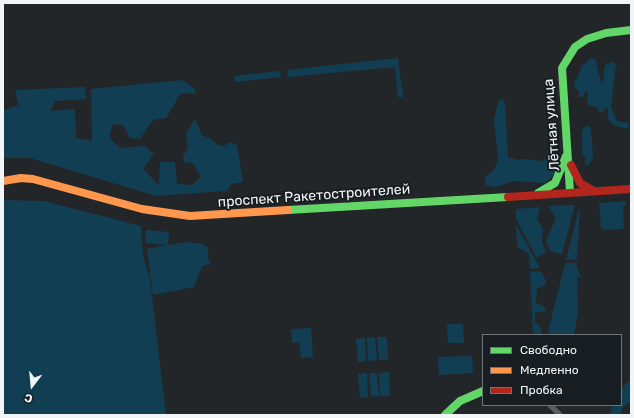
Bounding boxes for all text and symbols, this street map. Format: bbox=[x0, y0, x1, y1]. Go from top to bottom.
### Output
street label: Лётная улица bbox=[540, 78, 564, 172]
street label: проспект Ракетостроителей bbox=[217, 181, 411, 211]
legend bbox=[482, 334, 622, 406]
text: Свободно bbox=[520, 343, 577, 357]
text: Медленно bbox=[520, 363, 579, 377]
north arrow bbox=[12, 366, 52, 406]
text: Пробка bbox=[520, 383, 563, 397]
text: С bbox=[23, 391, 34, 405]

